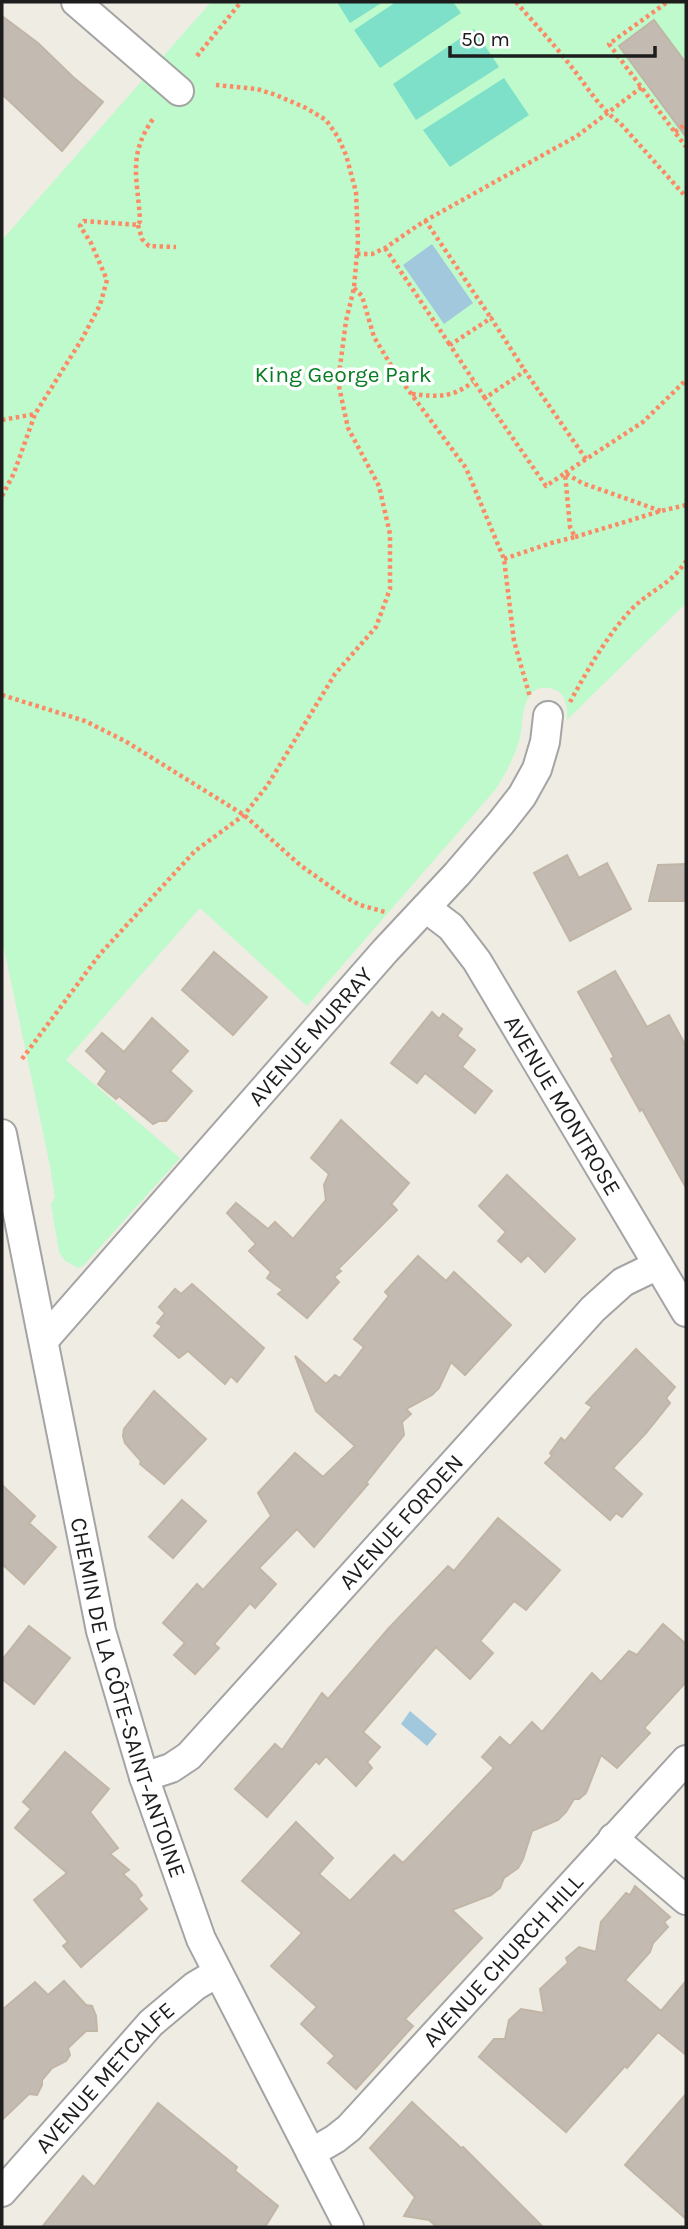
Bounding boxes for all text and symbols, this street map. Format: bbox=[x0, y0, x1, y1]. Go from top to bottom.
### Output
scale bar bbox=[450, 14, 655, 58]
text: 50 m bbox=[461, 27, 510, 51]
park label: King George Park bbox=[254, 361, 432, 388]
street label: AVENUE MURRAY bbox=[242, 961, 379, 1111]
street label: AVENUE MONTROSE bbox=[499, 1010, 627, 1200]
street label: AVENUE FORDEN bbox=[333, 1449, 469, 1595]
street label: CHEMIN DE LA CÔTE-SAINT-ANTOINE bbox=[65, 1515, 192, 1881]
street label: AVENUE CHURCH HILL bbox=[417, 1868, 589, 2052]
street label: AVENUE METCALFE bbox=[29, 1996, 180, 2158]

